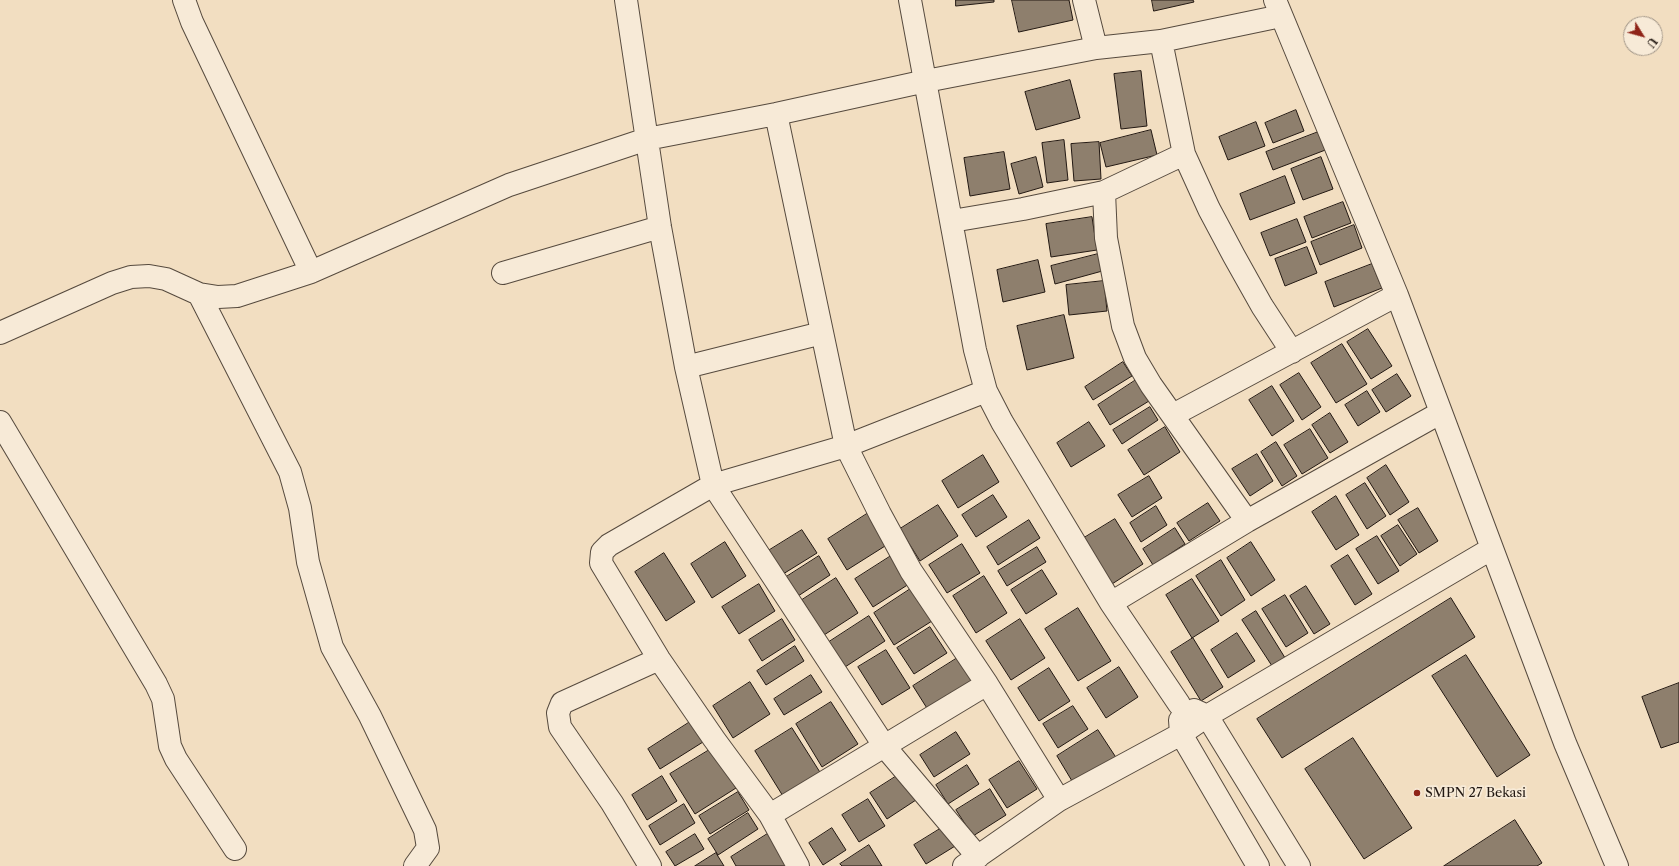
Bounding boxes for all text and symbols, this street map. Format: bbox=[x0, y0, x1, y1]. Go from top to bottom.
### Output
north arrow bbox=[1623, 16, 1663, 56]
text: U bbox=[1644, 35, 1660, 50]
place label: SMPN 27 Bekasi bbox=[1425, 785, 1526, 801]
marker: SMPN 27 Bekasi bbox=[1412, 788, 1422, 798]

